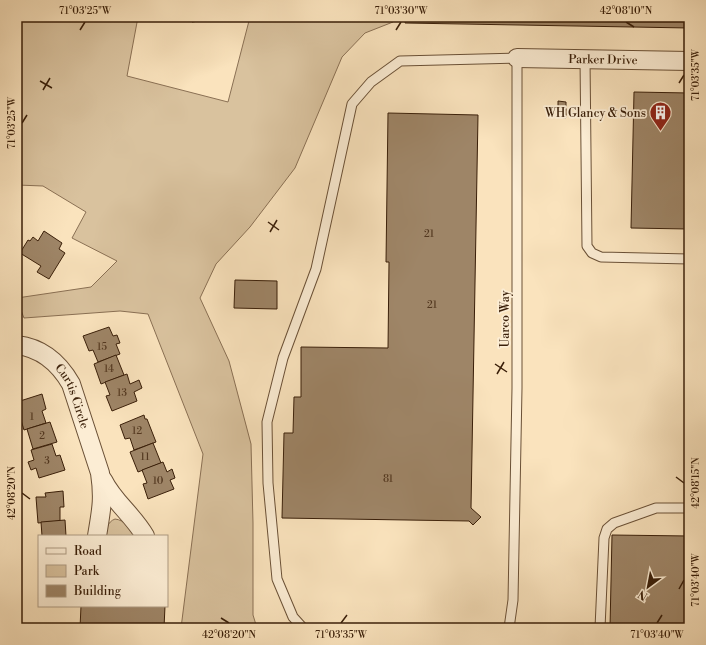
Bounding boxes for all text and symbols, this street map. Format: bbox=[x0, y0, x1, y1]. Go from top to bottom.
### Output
text: 71°03'25"W bbox=[59, 5, 112, 17]
text: 71°03'30"W bbox=[375, 5, 428, 17]
text: 42°08'10"N bbox=[600, 5, 653, 17]
text: 71°03'35"W bbox=[690, 48, 702, 101]
street label: Parker Drive bbox=[568, 51, 638, 68]
text: 71°03'25"W bbox=[6, 96, 18, 149]
building icon: WH Glancy & Sons bbox=[648, 100, 674, 133]
place label: WH Glancy & Sons bbox=[544, 106, 646, 121]
house number: 21 bbox=[424, 228, 435, 240]
street label: Uarco Way bbox=[498, 290, 513, 347]
house number: 21 bbox=[427, 299, 438, 311]
house number: 15 bbox=[97, 341, 107, 353]
street label: Curtis Circle bbox=[52, 361, 93, 431]
house number: 14 bbox=[104, 363, 114, 375]
house number: 13 bbox=[117, 387, 127, 399]
house number: 1 bbox=[30, 411, 35, 423]
house number: 12 bbox=[132, 425, 142, 437]
house number: 2 bbox=[39, 430, 45, 442]
house number: 11 bbox=[141, 451, 150, 463]
house number: 3 bbox=[44, 455, 50, 467]
text: 42°08'15"N bbox=[690, 457, 702, 509]
text: 42°08'20"N bbox=[6, 465, 18, 520]
house number: 81 bbox=[383, 473, 394, 485]
house number: 10 bbox=[153, 475, 164, 487]
legend bbox=[38, 535, 168, 607]
text: Road bbox=[74, 544, 102, 559]
text: 71°03'40"W bbox=[690, 552, 702, 607]
text: Park bbox=[74, 564, 100, 579]
north arrow bbox=[628, 567, 668, 607]
text: Building bbox=[73, 584, 122, 599]
text: N bbox=[636, 586, 651, 603]
text: 42°08'20"N bbox=[202, 629, 257, 641]
text: 71°03'35"W bbox=[315, 629, 368, 641]
text: 71°03'40"W bbox=[630, 629, 685, 641]

